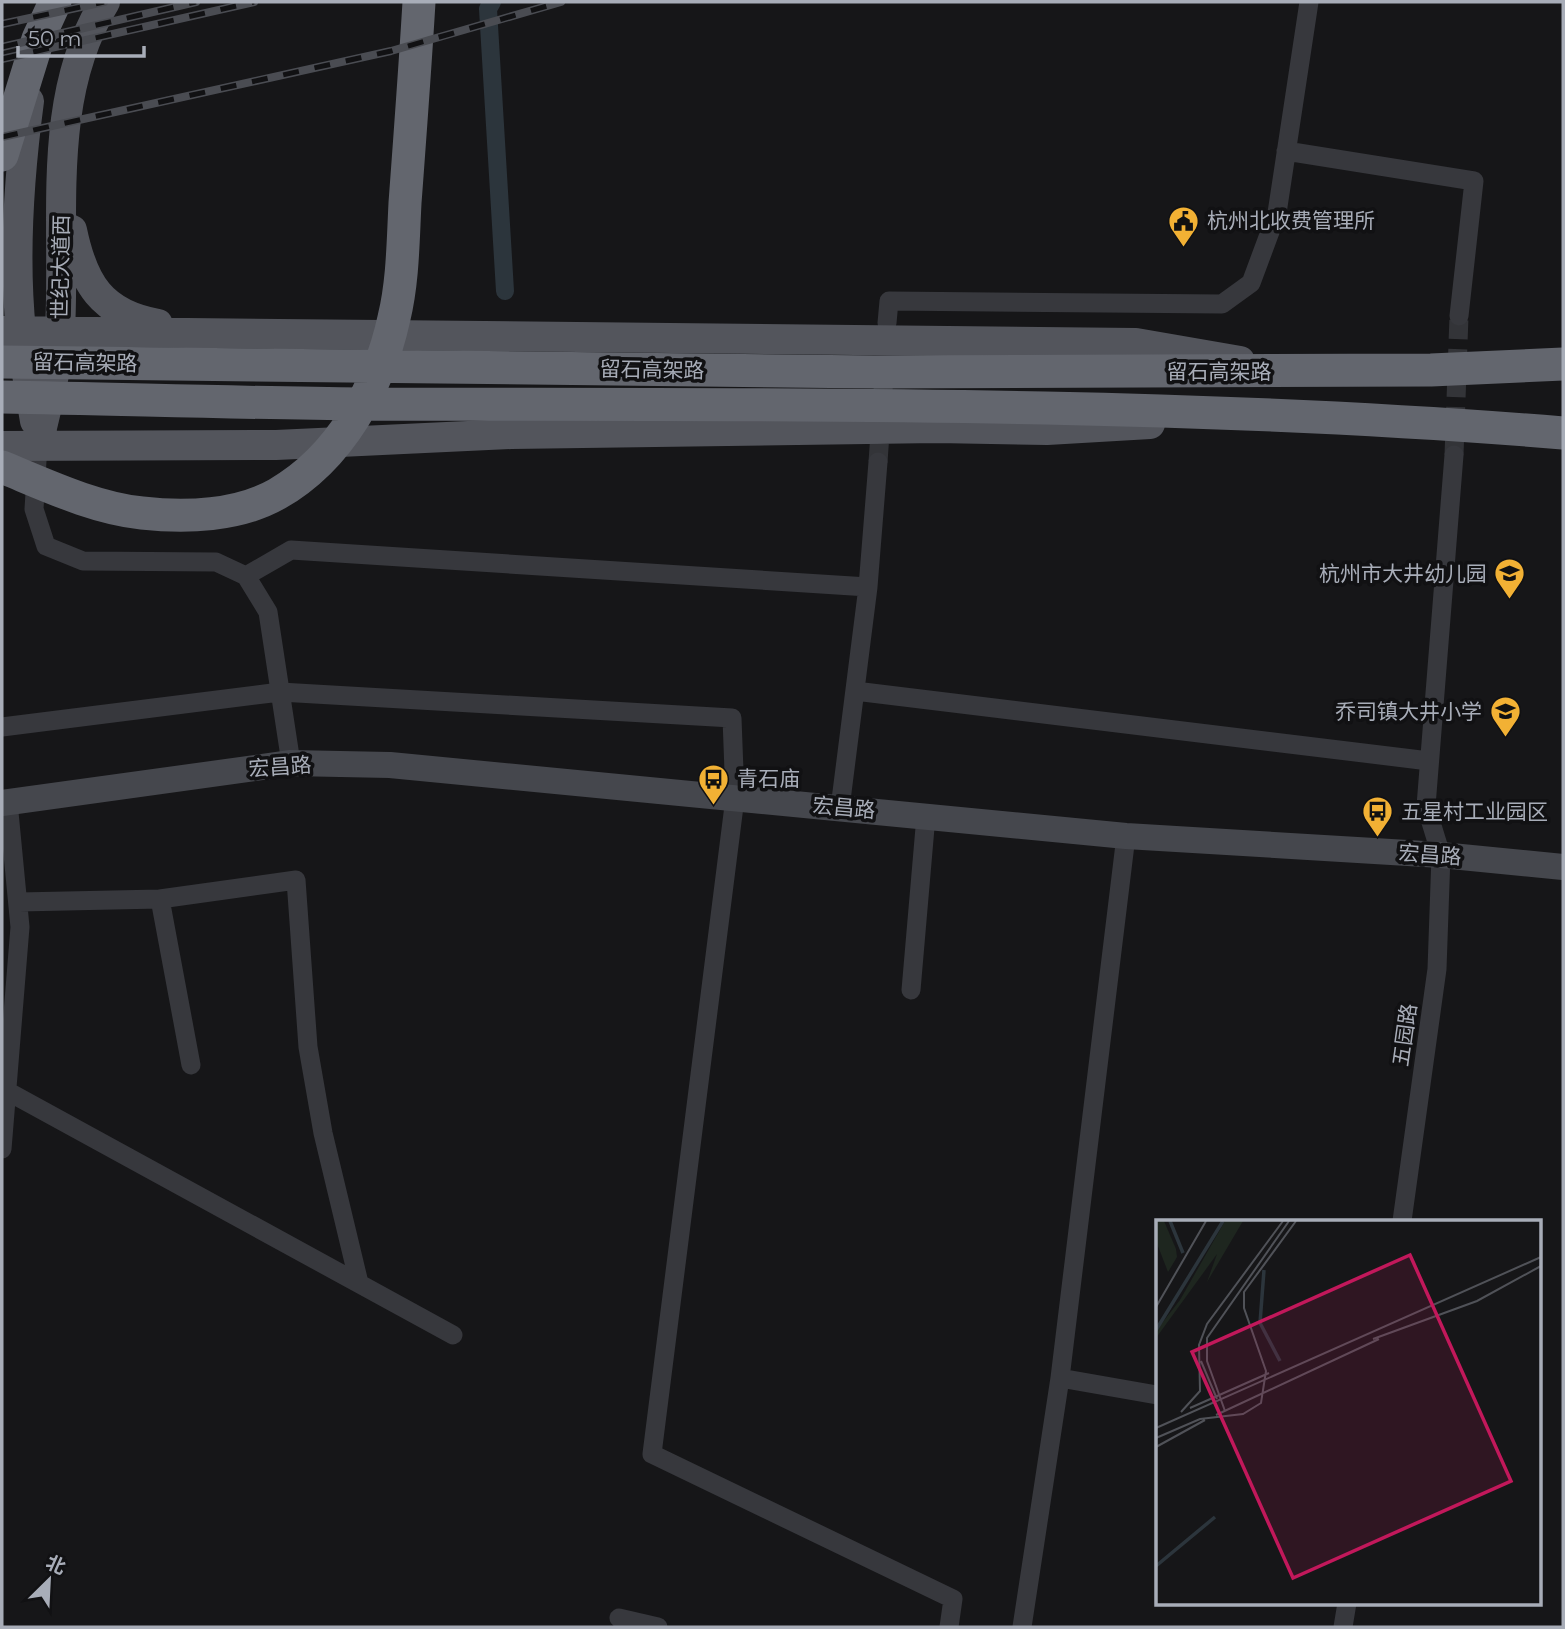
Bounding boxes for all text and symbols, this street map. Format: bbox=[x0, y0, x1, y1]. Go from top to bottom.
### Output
scale bar bbox=[18, 14, 144, 58]
text: 50 m bbox=[28, 26, 82, 51]
public building icon: 杭州北收费管理所 bbox=[1167, 204, 1201, 248]
place label: 杭州北收费管理所 bbox=[1207, 208, 1375, 233]
street label: 世纪大道西 bbox=[47, 214, 74, 320]
street label: 留石高架路 bbox=[32, 349, 138, 376]
street label: 留石高架路 bbox=[599, 356, 705, 383]
street label: 留石高架路 bbox=[1167, 359, 1272, 384]
school or university icon: 杭州市大井幼儿园 bbox=[1493, 557, 1527, 601]
place label: 杭州市大井幼儿园 bbox=[1319, 561, 1487, 586]
school or university icon: 乔司镇大井小学 bbox=[1488, 695, 1522, 739]
place label: 乔司镇大井小学 bbox=[1335, 699, 1482, 724]
street label: 宏昌路 bbox=[248, 752, 312, 781]
bus stop icon: 青石庙 bbox=[697, 762, 731, 806]
place label: 青石庙 bbox=[737, 766, 800, 791]
street label: 宏昌路 bbox=[812, 792, 877, 823]
bus stop icon: 五星村工业园区 bbox=[1361, 795, 1395, 839]
place label: 五星村工业园区 bbox=[1401, 799, 1548, 824]
street label: 宏昌路 bbox=[1398, 840, 1462, 869]
street label: 五园路 bbox=[1388, 1002, 1421, 1068]
inset map bbox=[1156, 1220, 1540, 1604]
north arrow bbox=[14, 1545, 84, 1615]
text: 北 bbox=[42, 1551, 69, 1579]

